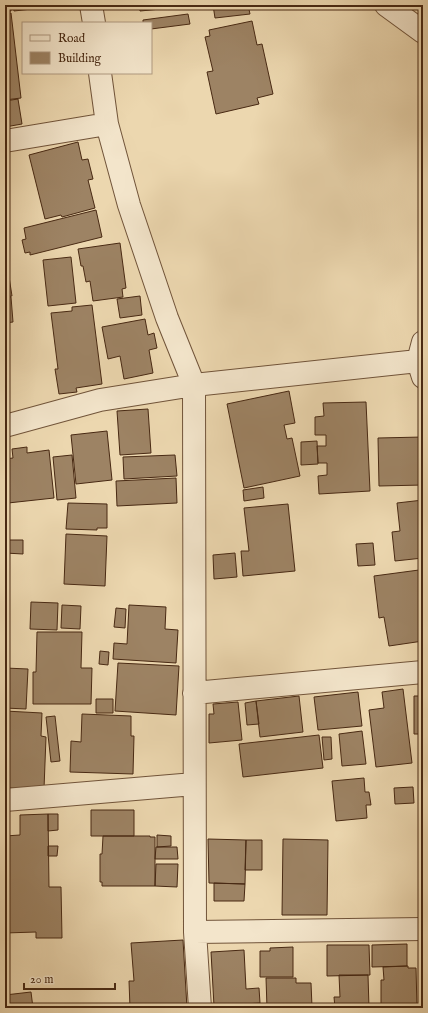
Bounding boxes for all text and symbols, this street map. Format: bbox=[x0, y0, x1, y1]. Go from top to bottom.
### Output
legend bbox=[22, 22, 152, 74]
text: Road bbox=[58, 31, 86, 46]
text: Building bbox=[58, 51, 102, 66]
scale bar bbox=[24, 965, 115, 991]
text: 20 m bbox=[30, 972, 53, 987]

